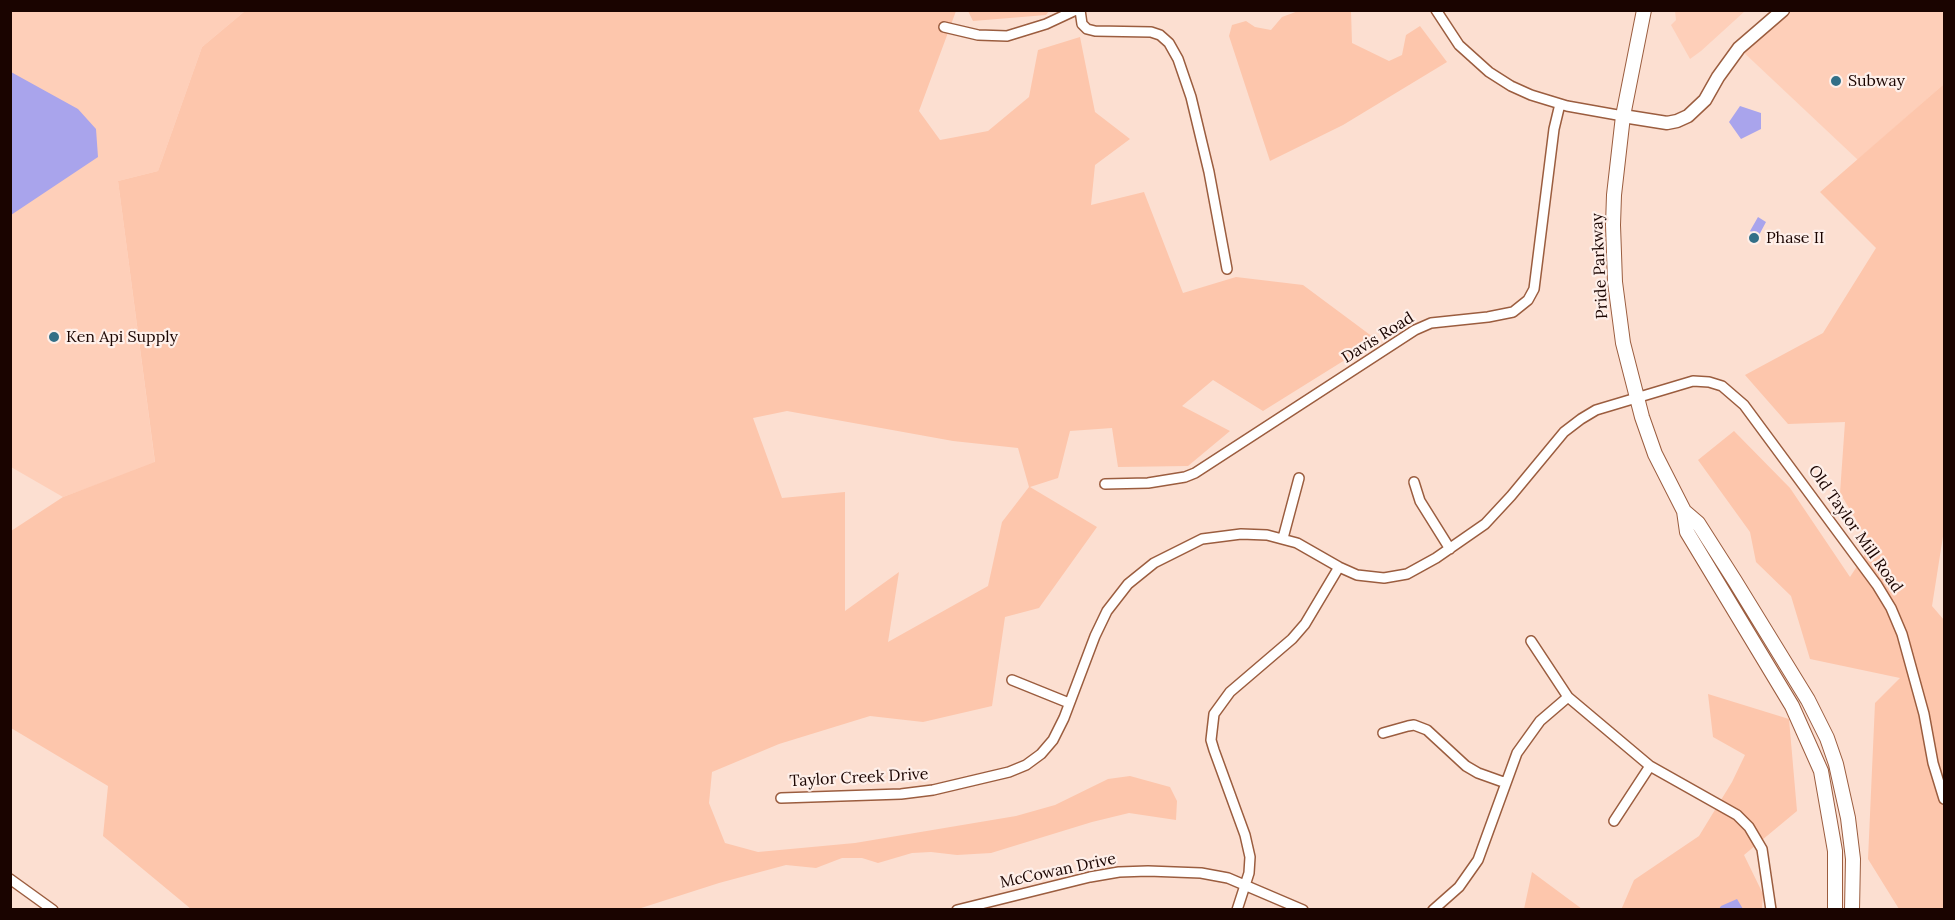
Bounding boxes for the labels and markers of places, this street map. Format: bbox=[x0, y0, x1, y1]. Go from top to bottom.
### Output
place label: Subway bbox=[1848, 71, 1905, 91]
marker: Subway bbox=[1829, 74, 1843, 88]
place label: Phase II bbox=[1766, 228, 1824, 248]
marker: Phase II bbox=[1747, 231, 1761, 245]
place label: Ken Api Supply bbox=[66, 327, 178, 347]
marker: Ken Api Supply bbox=[47, 330, 61, 344]

